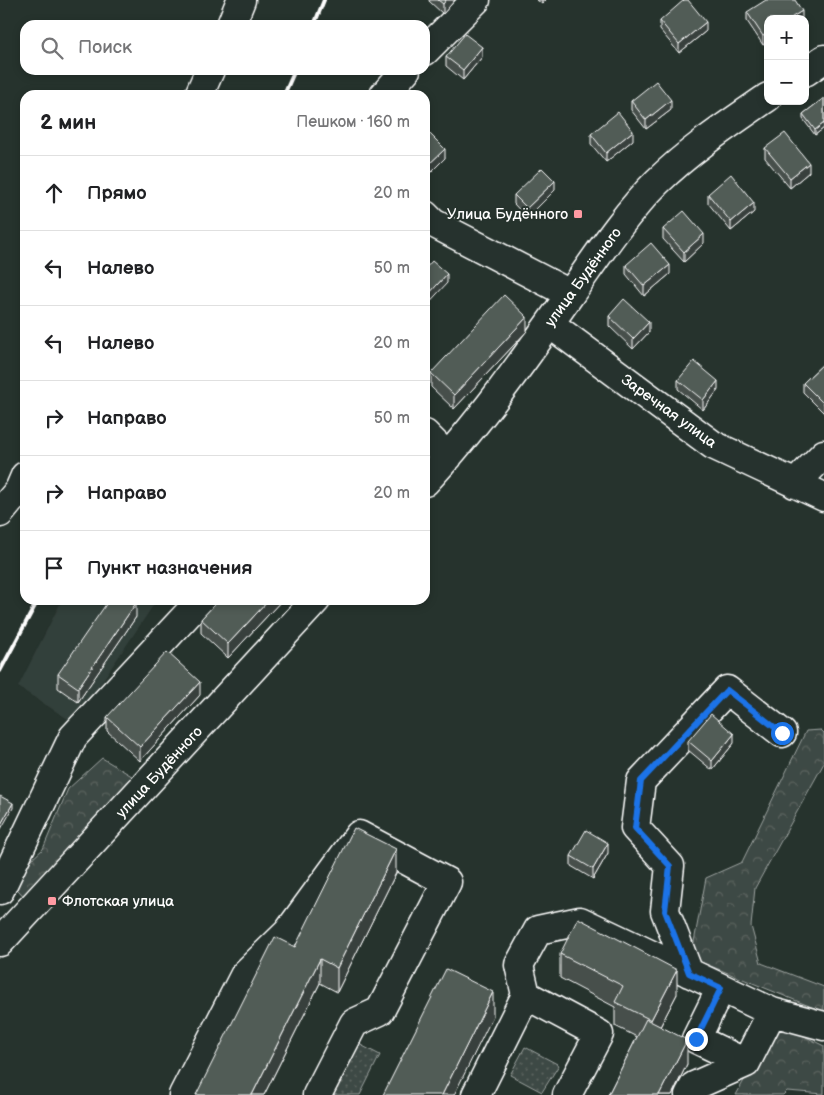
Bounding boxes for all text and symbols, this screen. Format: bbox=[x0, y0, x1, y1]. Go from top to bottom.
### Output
map controls bbox=[764, 15, 809, 105]
button: + bbox=[764, 15, 809, 60]
search box bbox=[20, 20, 430, 75]
icon: search bbox=[38, 34, 66, 62]
text: Поиск bbox=[78, 36, 132, 59]
button: − bbox=[764, 60, 809, 105]
text: 2 мин bbox=[40, 110, 96, 135]
text: Пешком · 160 m bbox=[296, 113, 410, 132]
icon: ahead bbox=[40, 179, 68, 207]
text: Прямо bbox=[87, 182, 147, 205]
text: 20 m bbox=[374, 184, 410, 203]
place label: Улица Будённого bbox=[447, 205, 568, 224]
marker: Улица Будённого bbox=[572, 208, 584, 220]
street label: улица Будённого bbox=[541, 224, 626, 331]
icon: left bbox=[40, 254, 68, 282]
text: Налево bbox=[87, 257, 154, 280]
text: 50 m bbox=[374, 259, 410, 278]
icon: left bbox=[40, 329, 68, 357]
text: Налево bbox=[87, 332, 154, 355]
text: 20 m bbox=[374, 334, 410, 353]
street label: Заречная улица bbox=[617, 370, 720, 453]
icon: right bbox=[40, 404, 68, 432]
text: Направо bbox=[87, 407, 167, 430]
text: 50 m bbox=[374, 409, 410, 428]
icon: right bbox=[40, 479, 68, 507]
text: Направо bbox=[87, 482, 167, 505]
text: 20 m bbox=[374, 484, 410, 503]
icon: arrive bbox=[40, 554, 68, 582]
text: Пункт назначения bbox=[87, 557, 252, 580]
street label: улица Будённого bbox=[112, 722, 207, 822]
route start bbox=[771, 722, 794, 745]
place label: Флотская улица bbox=[62, 892, 174, 911]
marker: Флотская улица bbox=[46, 895, 58, 907]
route end bbox=[685, 1028, 708, 1051]

